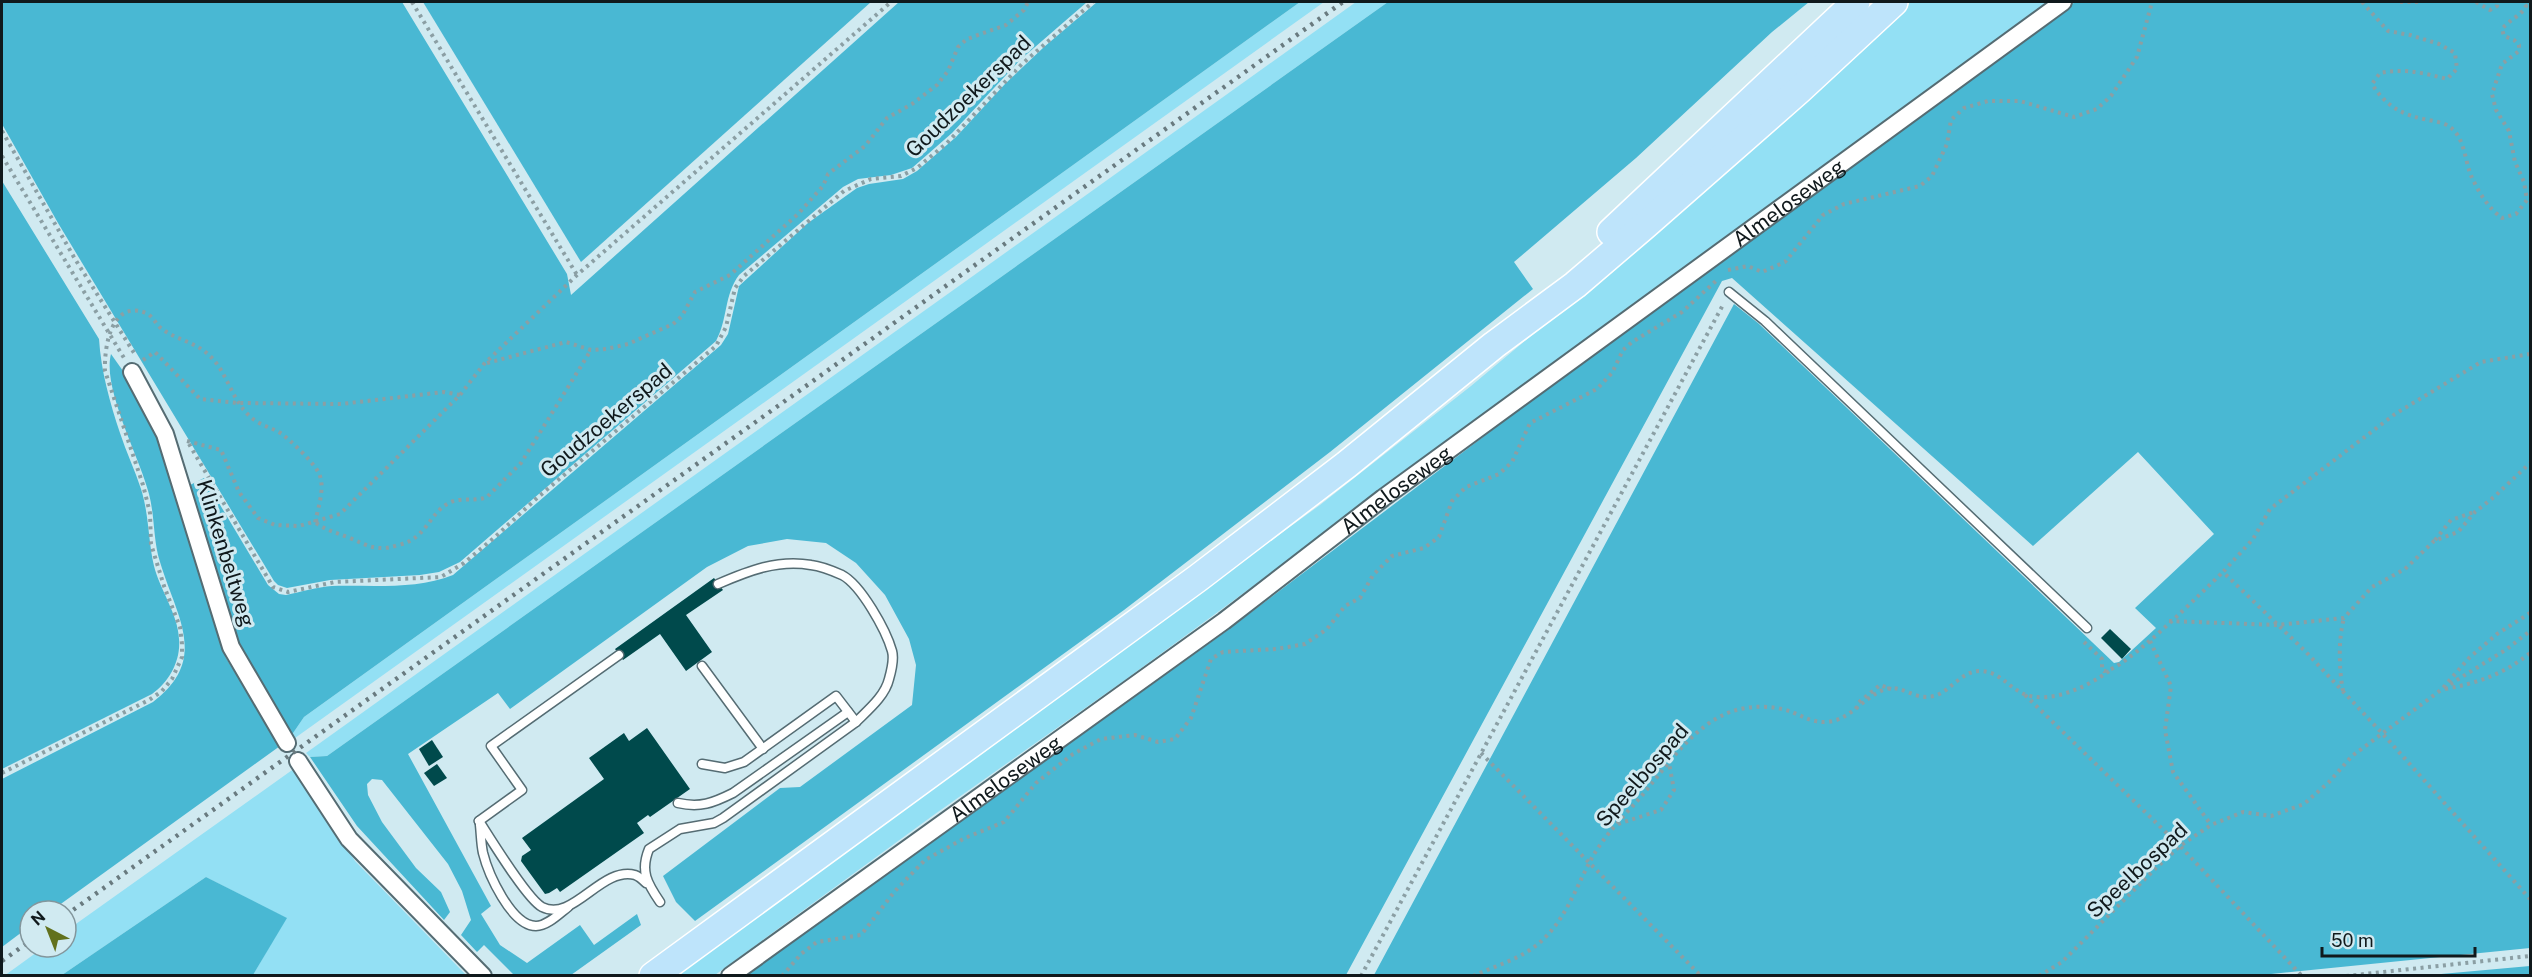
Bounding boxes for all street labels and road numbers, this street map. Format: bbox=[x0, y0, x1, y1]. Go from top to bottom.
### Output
street label: Goudzoekerspad bbox=[900, 30, 1036, 162]
street label: Almeloseweg bbox=[1727, 153, 1849, 251]
street label: Goudzoekerspad bbox=[535, 358, 677, 482]
street label: Almeloseweg bbox=[1335, 440, 1456, 539]
street label: Klinkenbeltweg bbox=[192, 476, 260, 630]
street label: Speelbospad bbox=[1591, 718, 1693, 832]
street label: Almeloseweg bbox=[944, 729, 1066, 827]
street label: Speelbospad bbox=[2082, 817, 2192, 923]

